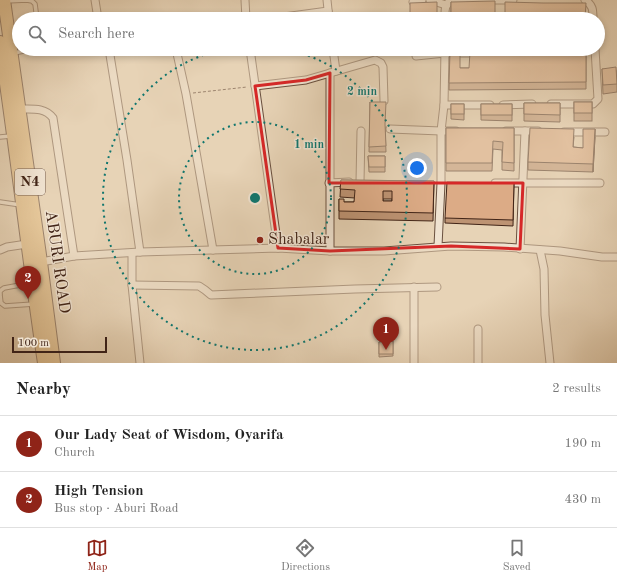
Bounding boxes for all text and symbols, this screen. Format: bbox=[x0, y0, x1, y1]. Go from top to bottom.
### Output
search box bbox=[12, 12, 605, 56]
icon: search bbox=[26, 23, 48, 45]
text: Search here bbox=[58, 27, 135, 42]
text: 2 min bbox=[347, 86, 377, 98]
text: 1 min bbox=[294, 139, 324, 151]
your location bbox=[407, 158, 427, 178]
road number: N4 bbox=[15, 169, 45, 195]
centre of rings bbox=[248, 191, 262, 205]
street label: ABURI ROAD bbox=[42, 209, 72, 315]
place label: Shabalar bbox=[268, 232, 330, 248]
marker: Shabalar bbox=[255, 235, 265, 245]
pin: 2 bbox=[15, 266, 41, 299]
pin: 1 bbox=[373, 317, 399, 350]
scale bar bbox=[12, 335, 107, 354]
text: 100 m bbox=[18, 338, 49, 349]
text: Nearby bbox=[16, 381, 71, 398]
text: 2 results bbox=[552, 382, 601, 395]
text: Our Lady Seat of Wisdom, Oyarifa bbox=[54, 428, 284, 443]
text: 1 bbox=[25, 437, 33, 450]
text: 190 m bbox=[564, 437, 601, 450]
text: Church bbox=[54, 446, 95, 459]
text: High Tension bbox=[54, 484, 144, 499]
text: 2 bbox=[25, 493, 33, 506]
text: 430 m bbox=[564, 493, 601, 506]
text: Bus stop · Aburi Road bbox=[54, 502, 178, 515]
tab: Map bbox=[86, 537, 108, 575]
tab: Directions bbox=[281, 537, 330, 575]
tab: Saved bbox=[503, 537, 531, 575]

